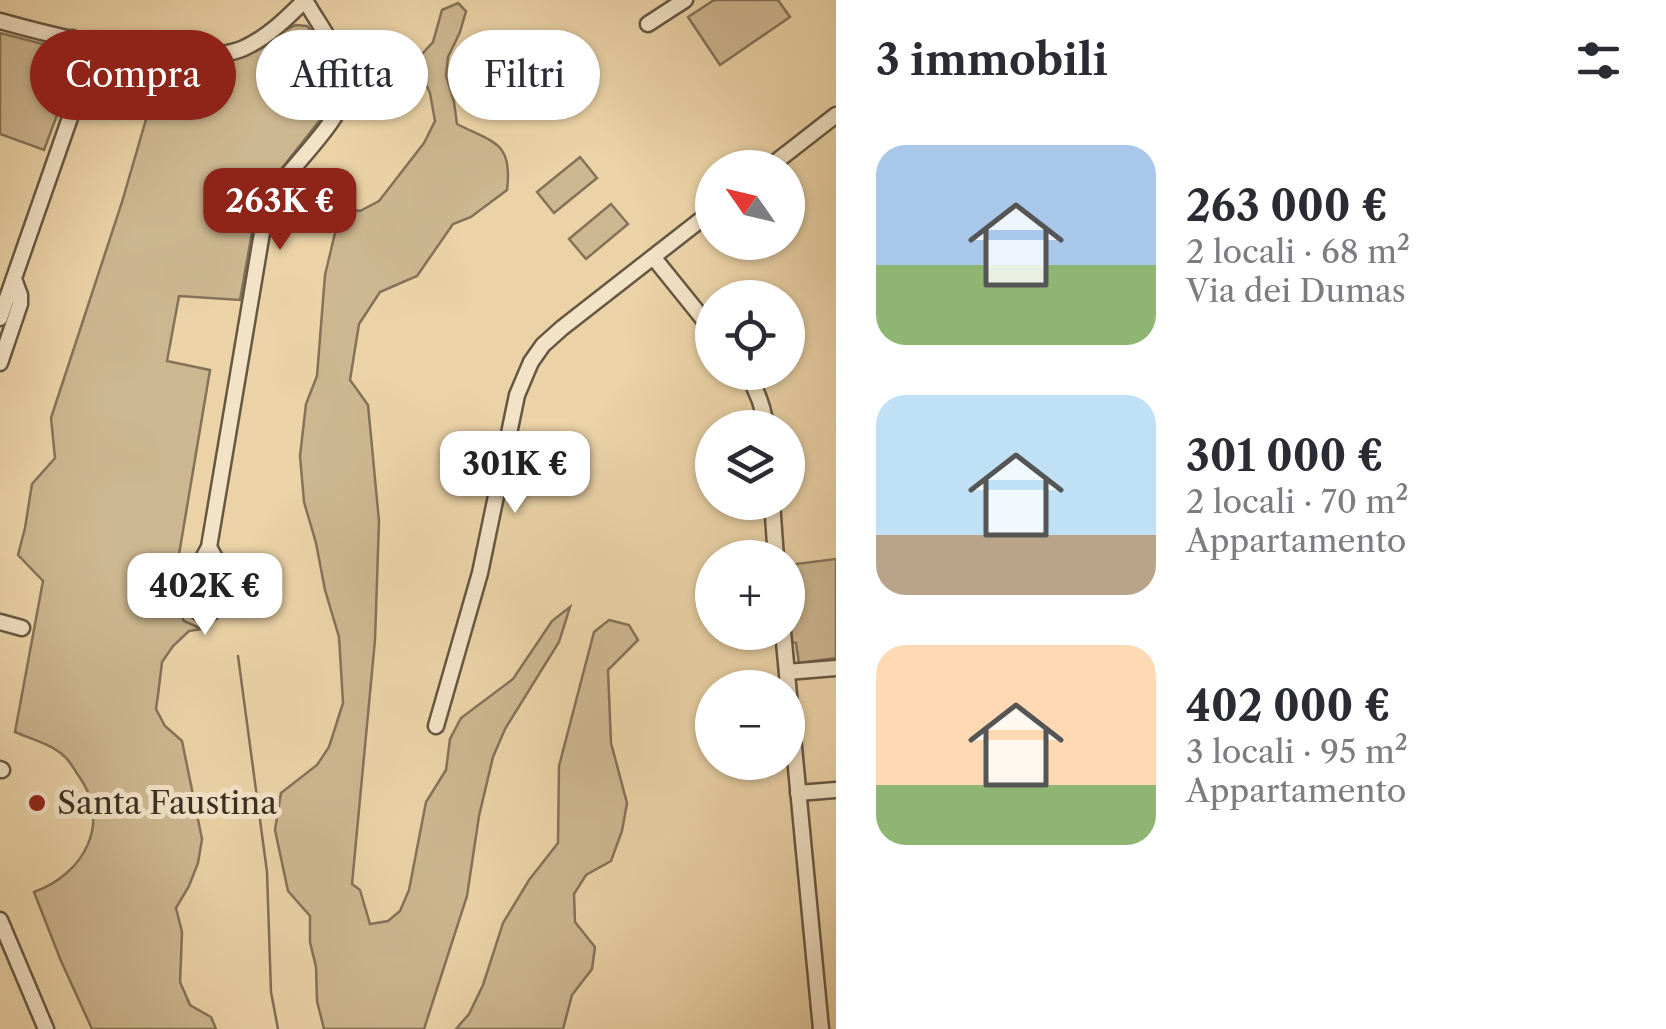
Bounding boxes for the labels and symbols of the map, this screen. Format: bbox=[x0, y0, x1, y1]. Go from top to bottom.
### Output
north arrow bbox=[695, 150, 805, 260]
pin: 263K € bbox=[199, 168, 361, 253]
pin: 301K € bbox=[434, 431, 596, 516]
pin: 402K € bbox=[124, 553, 286, 638]
place label: Santa Faustina bbox=[57, 783, 277, 822]
marker: Santa Faustina bbox=[26, 792, 48, 814]

